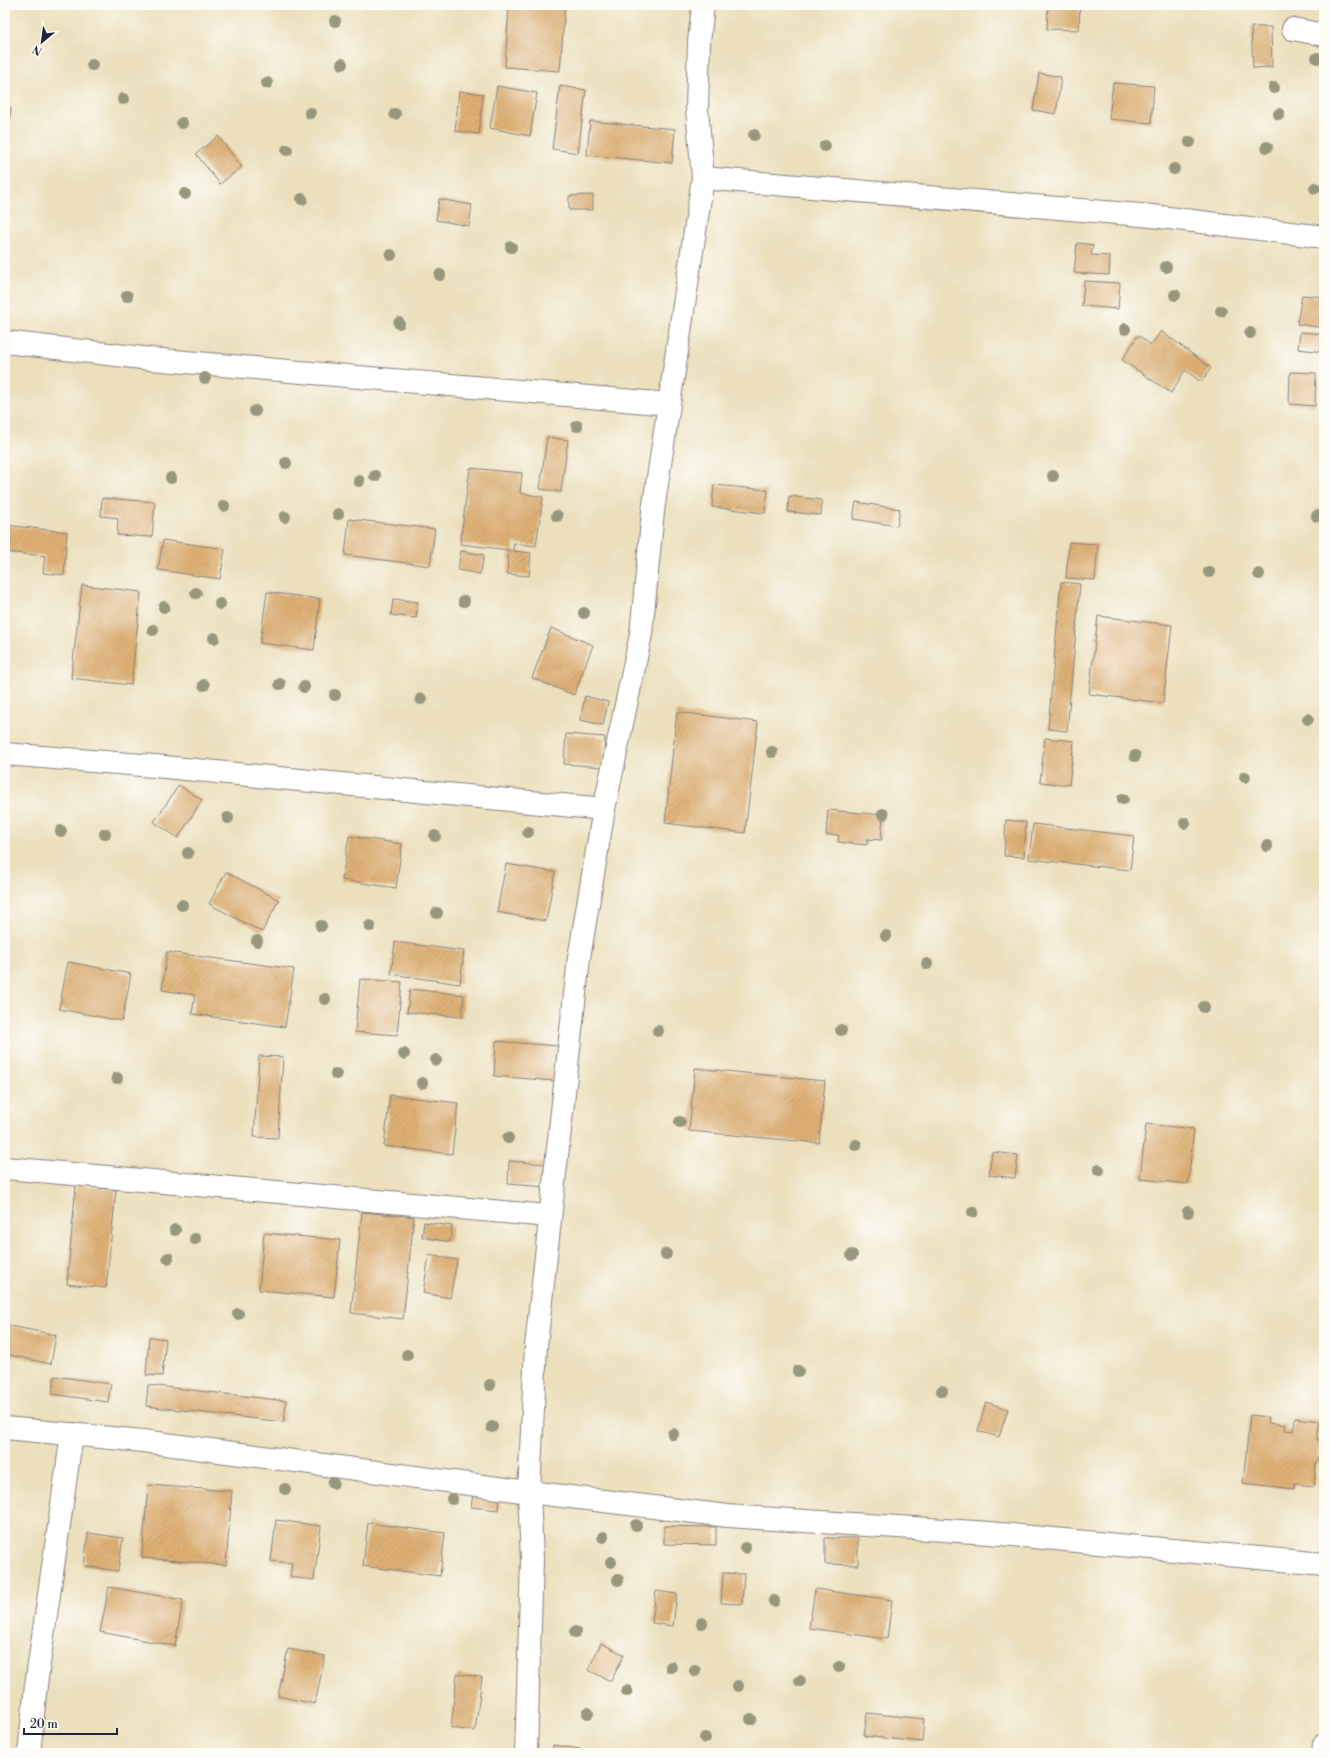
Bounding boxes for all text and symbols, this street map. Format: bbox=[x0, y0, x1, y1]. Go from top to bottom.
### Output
north arrow bbox=[22, 22, 62, 62]
text: N bbox=[30, 41, 45, 58]
scale bar bbox=[24, 1710, 117, 1736]
text: 20 m bbox=[30, 1717, 58, 1732]

